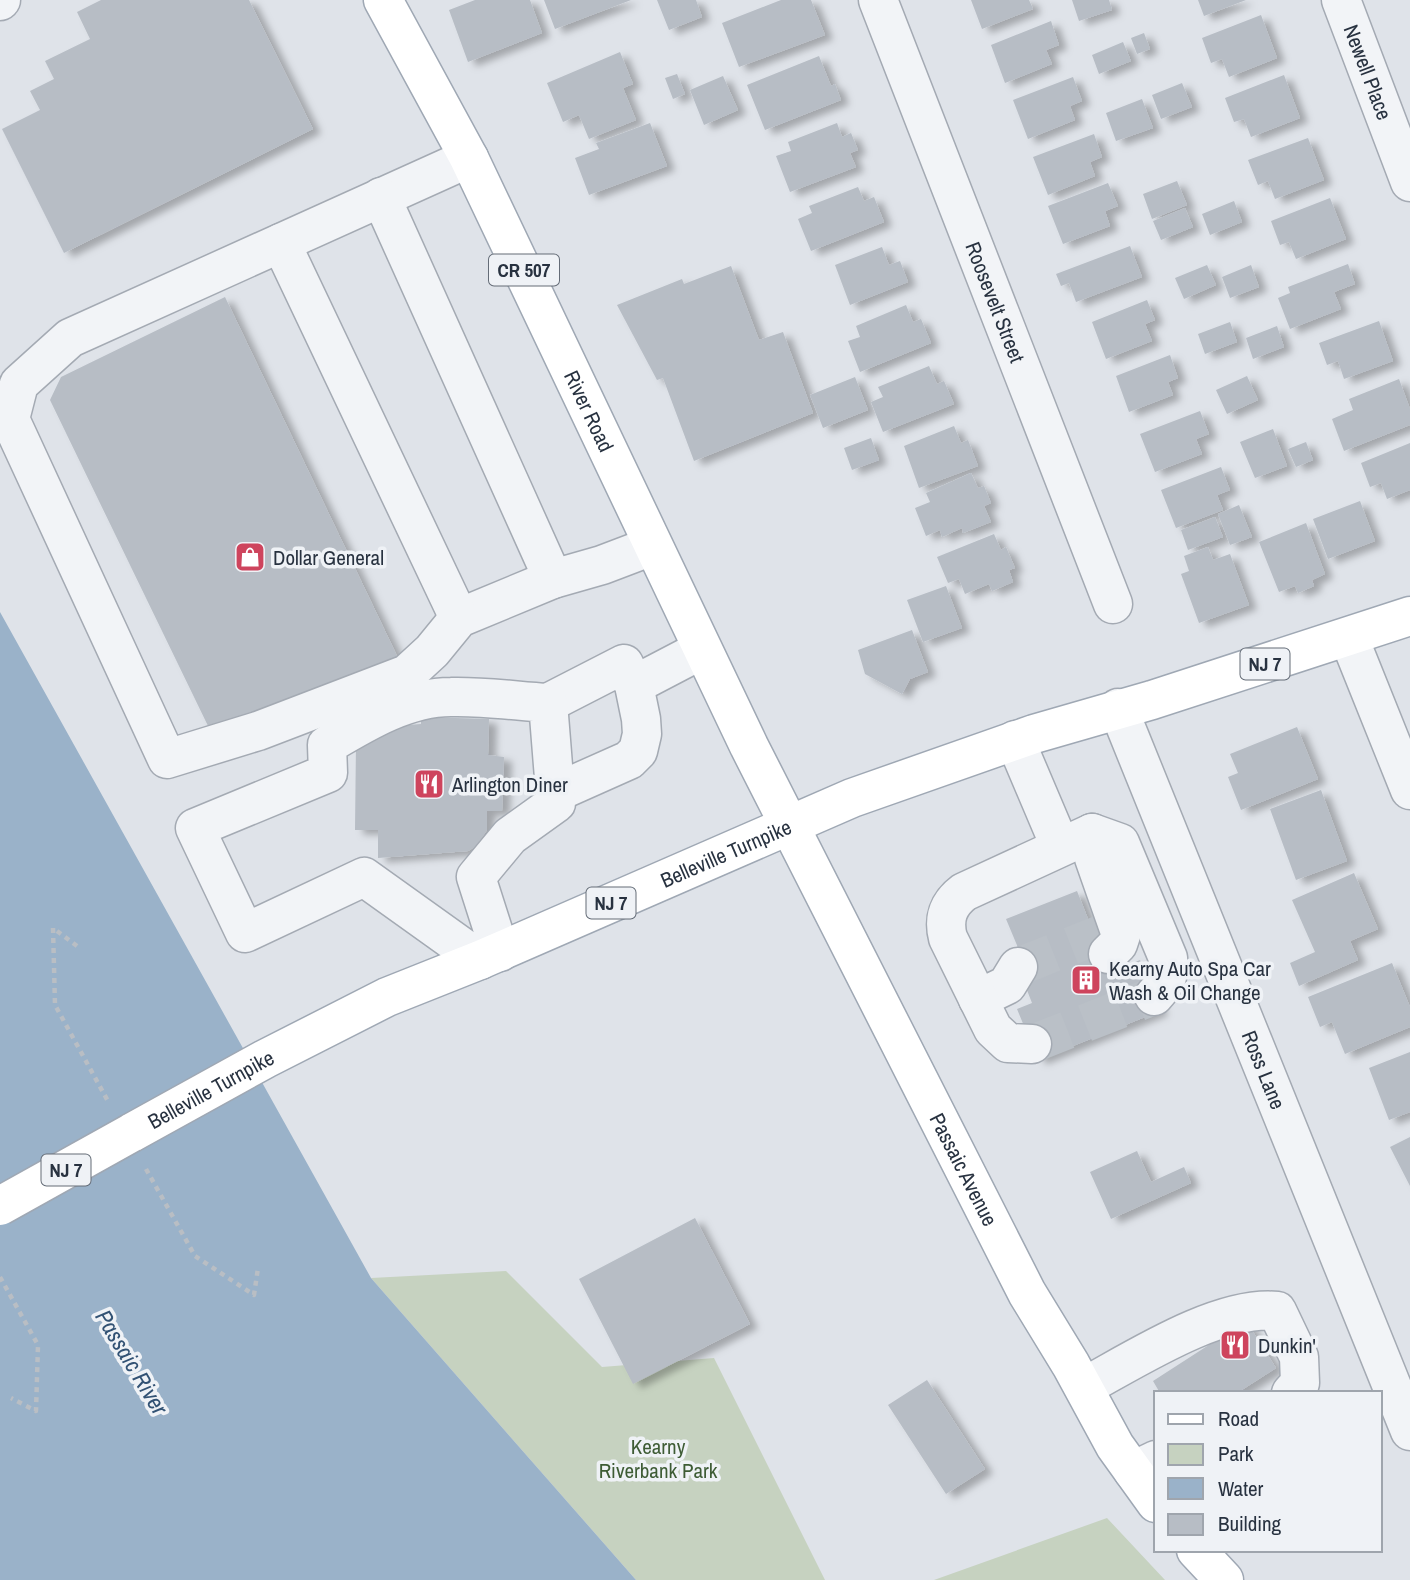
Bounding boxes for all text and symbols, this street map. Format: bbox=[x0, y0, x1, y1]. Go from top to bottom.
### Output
street label: Newell Place bbox=[1337, 20, 1400, 124]
street label: Roosevelt Street bbox=[959, 237, 1032, 367]
road number: CR 507 bbox=[489, 254, 559, 286]
street label: River Road bbox=[558, 365, 621, 456]
shop icon: Dollar General bbox=[233, 540, 267, 574]
place label: Dollar General bbox=[273, 543, 384, 572]
road number: NJ 7 bbox=[1240, 649, 1290, 680]
restaurant icon: Arlington Diner bbox=[412, 767, 446, 801]
place label: Arlington Diner bbox=[451, 770, 568, 799]
street label: Belleville Turnpike bbox=[656, 812, 796, 894]
road number: NJ 7 bbox=[586, 888, 636, 918]
place label: Kearny Auto Spa Car Wash & Oil Change bbox=[1109, 954, 1271, 1007]
building icon: Kearny Auto Spa Car Wash & Oil Change bbox=[1069, 963, 1103, 997]
street label: Ross Lane bbox=[1235, 1026, 1293, 1113]
street label: Belleville Turnpike bbox=[142, 1042, 279, 1136]
street label: Passaic Avenue bbox=[923, 1108, 1005, 1231]
road number: NJ 7 bbox=[42, 1154, 90, 1186]
water label: Passaic River bbox=[88, 1304, 176, 1421]
restaurant icon: Dunkin' bbox=[1218, 1328, 1252, 1362]
place label: Dunkin' bbox=[1258, 1331, 1316, 1360]
legend bbox=[1154, 1391, 1382, 1552]
text: Road bbox=[1218, 1404, 1259, 1433]
park label: Kearny Riverbank Park bbox=[599, 1432, 718, 1485]
text: Park bbox=[1218, 1439, 1254, 1468]
text: Water bbox=[1218, 1474, 1264, 1503]
text: Building bbox=[1218, 1509, 1282, 1538]

